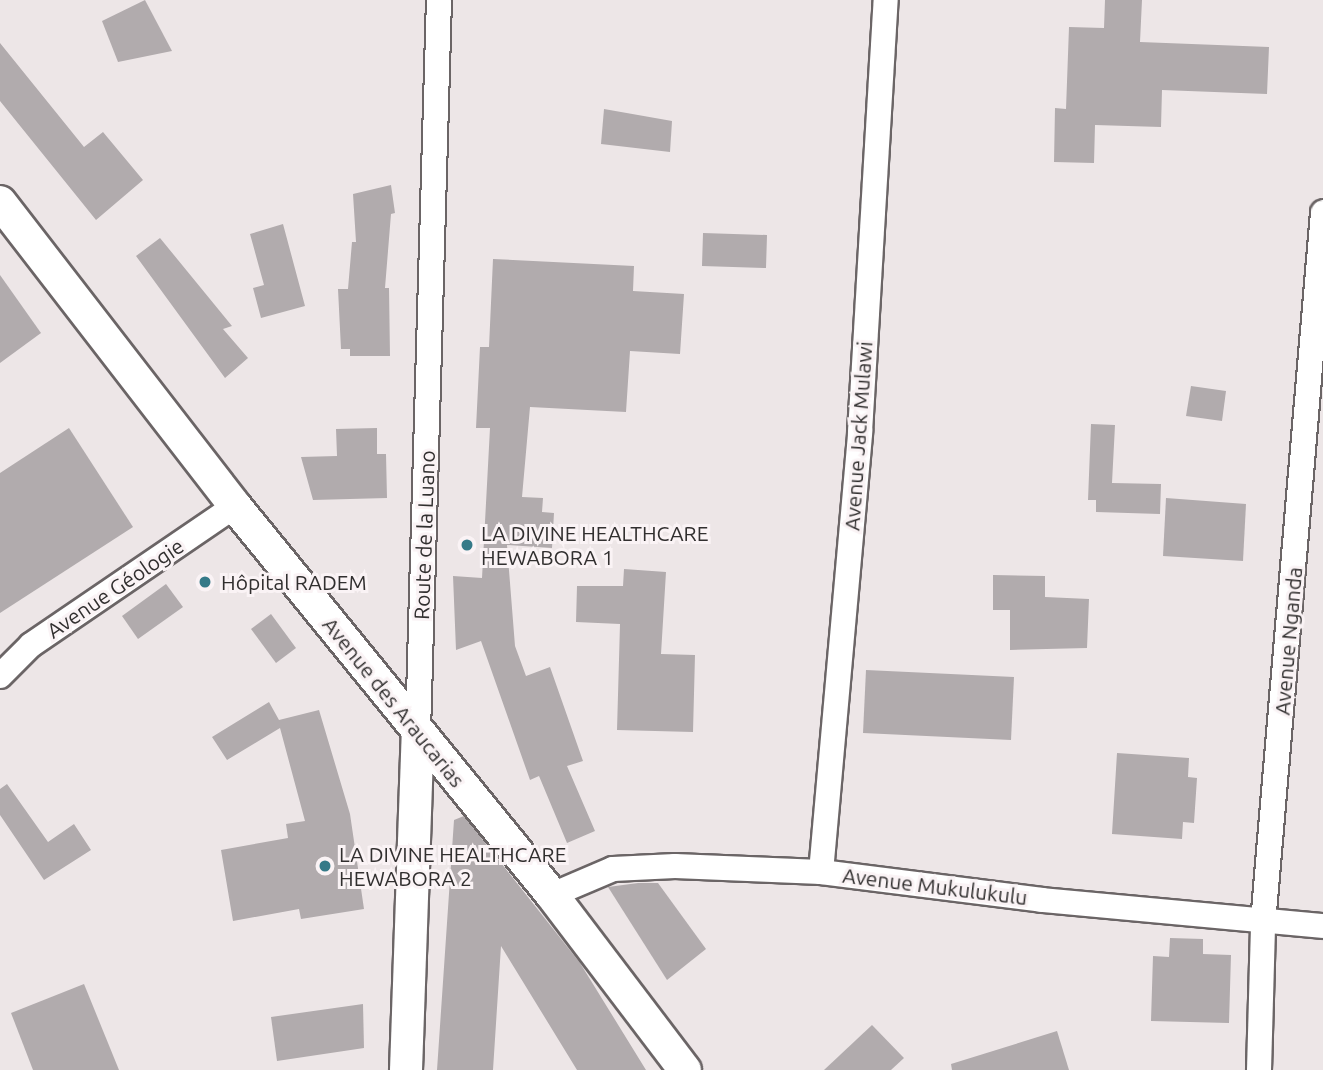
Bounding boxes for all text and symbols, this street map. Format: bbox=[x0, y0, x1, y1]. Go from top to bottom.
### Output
street label: Avenue Jack Mulawi bbox=[839, 340, 877, 532]
street label: Route de la Luano bbox=[408, 450, 440, 620]
place label: LA DIVINE HEALTHCARE HEWABORA 1 bbox=[481, 520, 708, 570]
street label: Avenue Géologie bbox=[42, 533, 188, 643]
marker: LA DIVINE HEALTHCARE HEWABORA 1 bbox=[459, 537, 475, 553]
street label: Avenue Nganda bbox=[1269, 566, 1307, 716]
place label: Hôpital RADEM bbox=[221, 569, 367, 595]
marker: Hôpital RADEM bbox=[195, 572, 215, 592]
street label: Avenue des Araucarias bbox=[318, 612, 470, 792]
place label: LA DIVINE HEALTHCARE HEWABORA 2 bbox=[339, 841, 566, 891]
marker: LA DIVINE HEALTHCARE HEWABORA 2 bbox=[317, 858, 333, 874]
street label: Avenue Mukulukulu bbox=[841, 862, 1029, 910]

